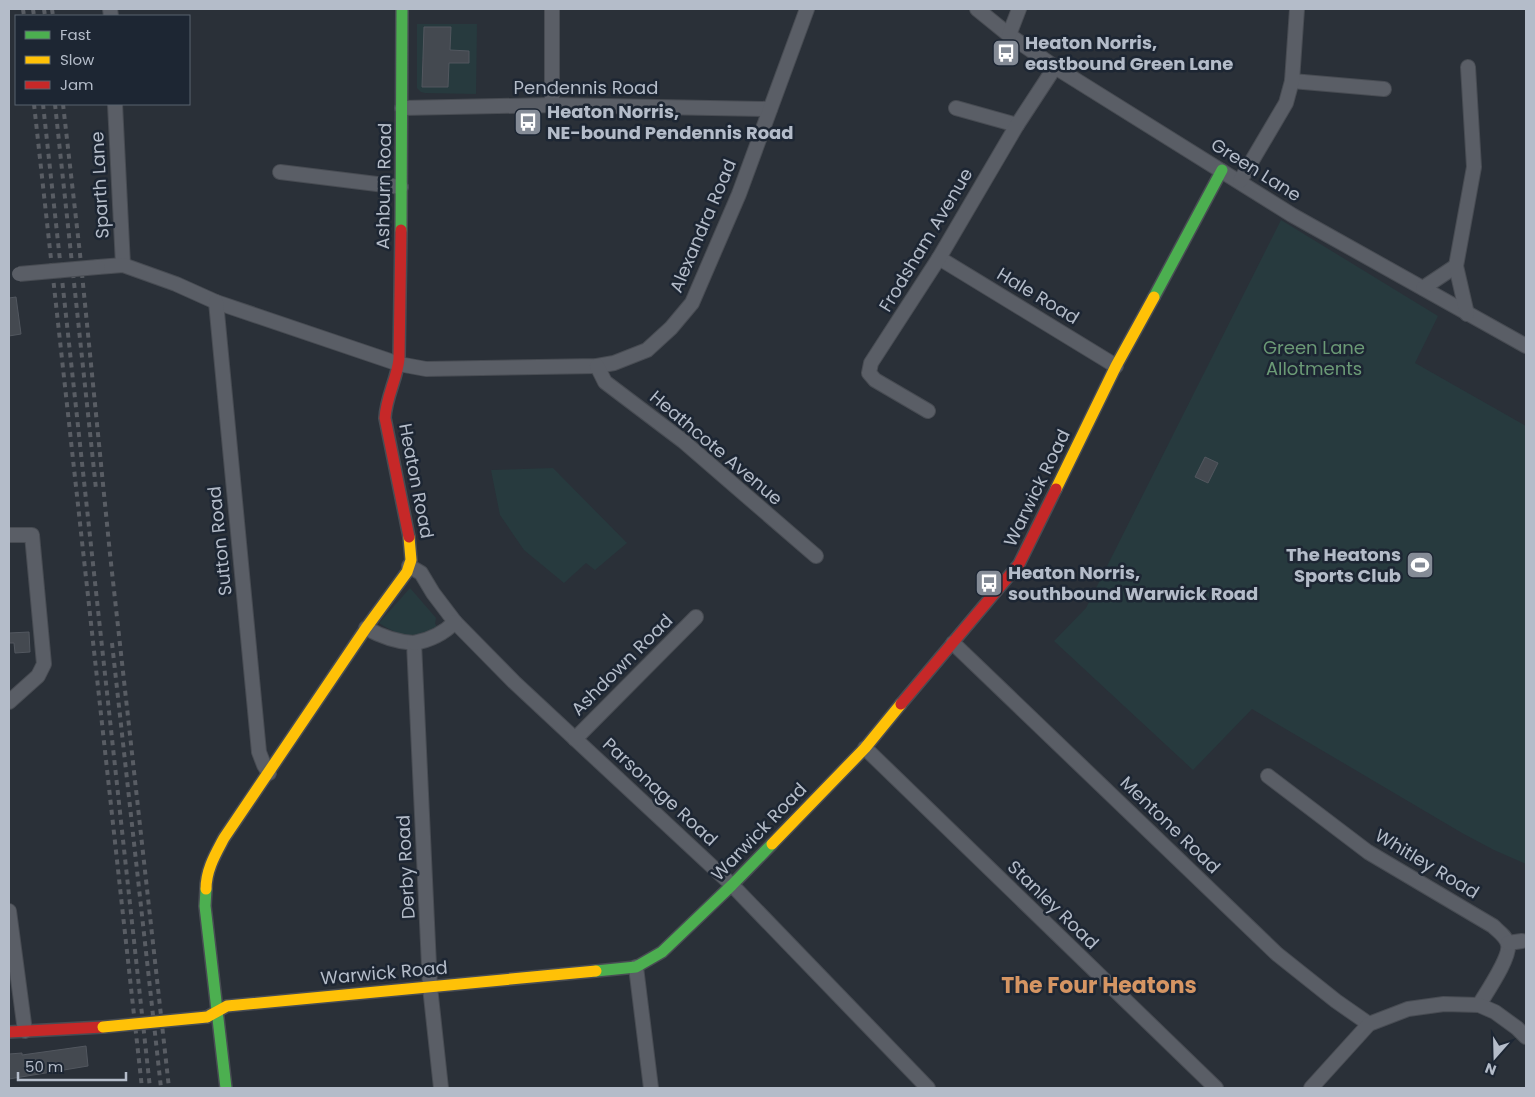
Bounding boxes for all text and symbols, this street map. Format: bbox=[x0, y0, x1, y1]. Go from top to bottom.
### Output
legend bbox=[15, 15, 190, 105]
text: Fast bbox=[60, 24, 91, 45]
place label: Heaton Norris, eastbound Green Lane bbox=[1025, 30, 1233, 76]
bus stop icon: Heaton Norris, eastbound Green Lane bbox=[991, 38, 1021, 68]
text: Slow bbox=[60, 49, 95, 70]
text: Jam bbox=[60, 74, 94, 95]
street label: Pendennis Road bbox=[514, 75, 658, 100]
place label: Heaton Norris, NE-bound Pendennis Road bbox=[547, 99, 794, 145]
bus stop icon: Heaton Norris, NE-bound Pendennis Road bbox=[513, 107, 543, 137]
street label: Ashburn Road bbox=[370, 122, 397, 249]
street label: Sparth Lane bbox=[84, 131, 115, 239]
street label: Green Lane bbox=[1206, 132, 1306, 207]
street label: Alexandra Road bbox=[663, 155, 742, 296]
street label: Frodsham Avenue bbox=[873, 163, 978, 316]
street label: Hale Road bbox=[992, 261, 1084, 330]
park label: Green Lane Allotments bbox=[1263, 335, 1365, 381]
street label: Heathcote Avenue bbox=[645, 385, 788, 511]
street label: Heaton Road bbox=[393, 421, 440, 541]
street label: Warwick Road bbox=[997, 425, 1076, 551]
street label: Sutton Road bbox=[201, 485, 238, 597]
place label: The Heatons Sports Club bbox=[1286, 542, 1401, 588]
sports icon: The Heatons Sports Club bbox=[1405, 550, 1435, 580]
place label: Heaton Norris, southbound Warwick Road bbox=[1008, 560, 1258, 606]
bus stop icon: Heaton Norris, southbound Warwick Road bbox=[974, 568, 1004, 598]
street label: Ashdown Road bbox=[565, 608, 678, 721]
street label: Parsonage Road bbox=[597, 732, 723, 852]
street label: Mentone Road bbox=[1115, 770, 1226, 879]
street label: Warwick Road bbox=[705, 777, 812, 886]
street label: Derby Road bbox=[390, 814, 421, 920]
street label: Whitley Road bbox=[1371, 823, 1484, 905]
street label: Stanley Road bbox=[1002, 855, 1105, 955]
street label: Warwick Road bbox=[319, 954, 449, 991]
district label: The Four Heatons bbox=[1001, 970, 1197, 1001]
north arrow bbox=[1470, 1032, 1520, 1082]
scale bar bbox=[18, 1050, 125, 1082]
text: 50 m bbox=[25, 1056, 63, 1077]
text: N bbox=[1482, 1058, 1499, 1080]

